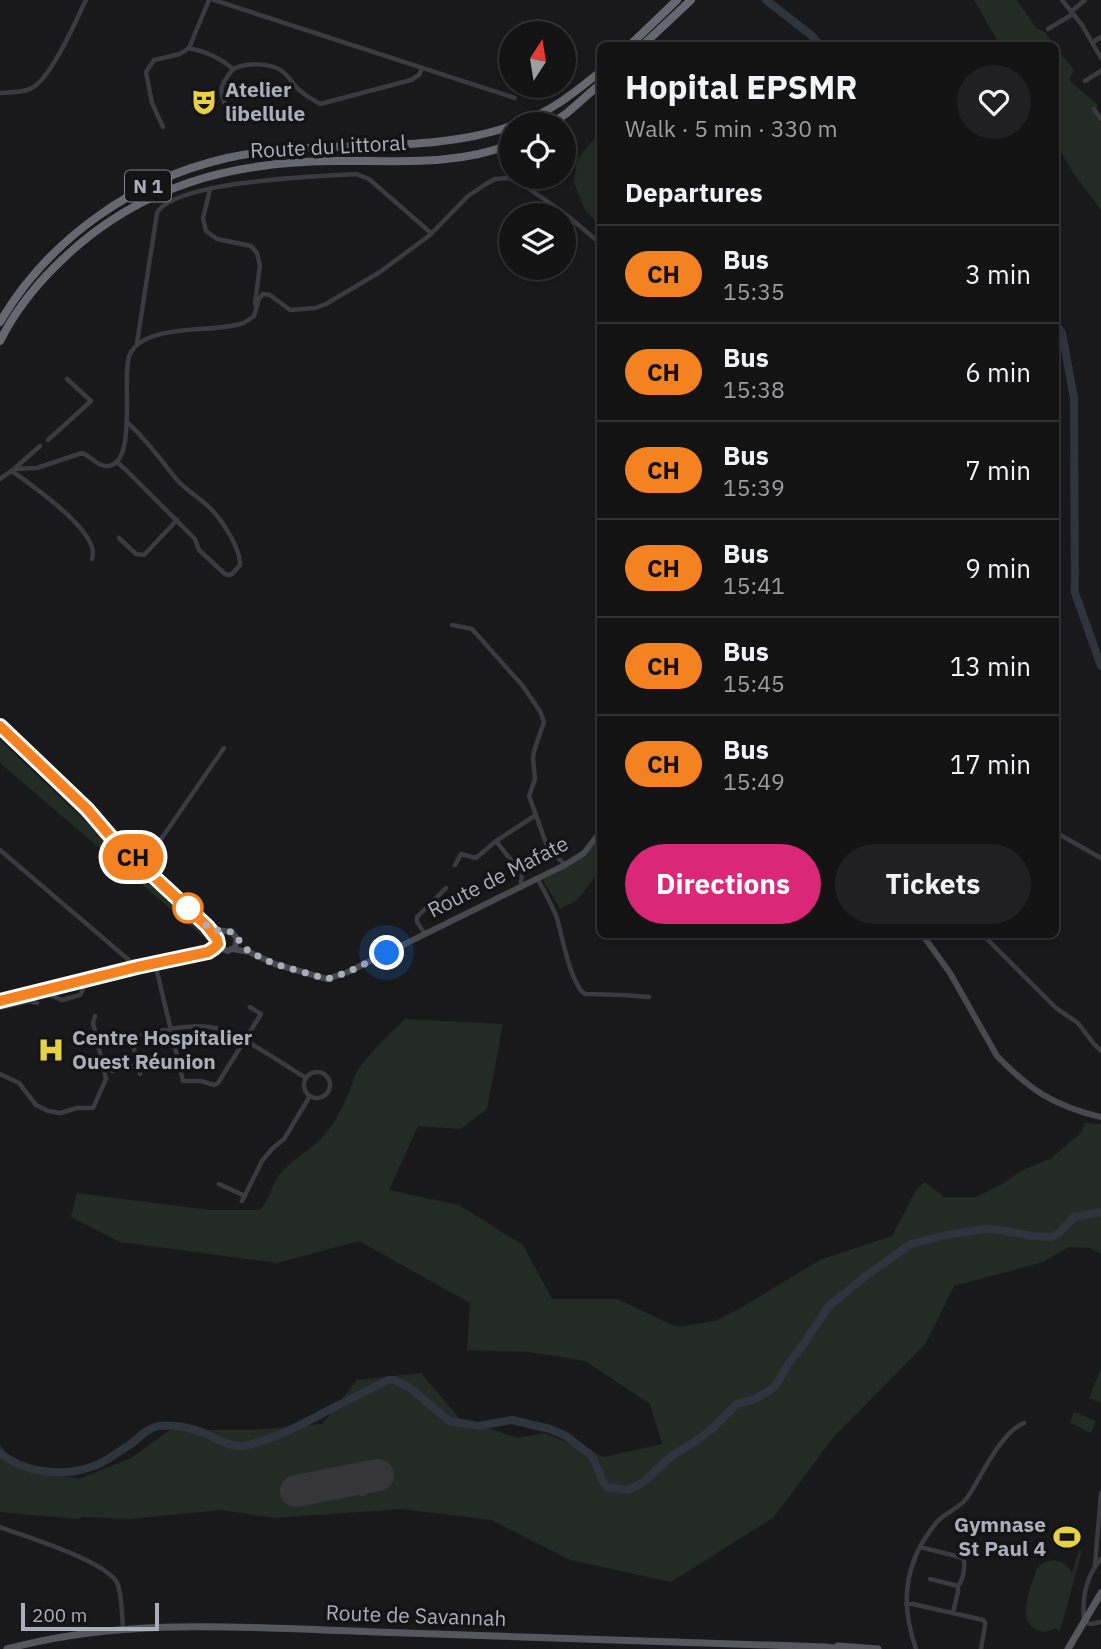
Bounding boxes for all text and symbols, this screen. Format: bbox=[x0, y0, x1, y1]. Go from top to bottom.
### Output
north arrow bbox=[499, 21, 576, 98]
map controls bbox=[499, 21, 576, 280]
text: Hopital EPSMR bbox=[625, 65, 857, 108]
button: heart bbox=[957, 65, 1031, 139]
place label: Atelier libellule bbox=[225, 75, 305, 127]
theatre icon: Atelier libellule bbox=[189, 87, 219, 117]
button: locate bbox=[499, 112, 576, 189]
text: Walk · 5 min · 330 m bbox=[625, 113, 838, 143]
street label: Route du Littoral bbox=[249, 128, 407, 164]
road number: N 1 bbox=[125, 170, 171, 202]
text: Departures bbox=[625, 175, 763, 209]
button: layers bbox=[499, 203, 576, 280]
text: Bus bbox=[723, 242, 769, 276]
text: 3 min bbox=[965, 257, 1031, 291]
text: CH bbox=[647, 258, 680, 290]
text: 15:35 bbox=[723, 276, 785, 306]
text: Bus bbox=[723, 340, 769, 374]
text: 6 min bbox=[965, 355, 1031, 389]
text: CH bbox=[647, 356, 680, 388]
text: 15:38 bbox=[723, 374, 785, 404]
text: Bus bbox=[723, 438, 769, 472]
text: 7 min bbox=[965, 453, 1031, 487]
text: CH bbox=[647, 454, 680, 486]
text: 15:39 bbox=[723, 472, 785, 502]
text: Bus bbox=[723, 536, 769, 570]
text: 9 min bbox=[965, 551, 1031, 585]
text: CH bbox=[647, 552, 680, 584]
text: 15:41 bbox=[723, 570, 785, 600]
text: Bus bbox=[723, 634, 769, 668]
text: 13 min bbox=[950, 649, 1031, 683]
text: CH bbox=[647, 650, 680, 682]
text: 15:45 bbox=[723, 668, 785, 698]
text: Bus bbox=[723, 732, 769, 766]
text: 17 min bbox=[950, 747, 1031, 781]
text: CH bbox=[647, 748, 680, 780]
text: 15:49 bbox=[723, 766, 785, 796]
street label: Route de Mafate bbox=[422, 829, 573, 924]
line badge: CH bbox=[102, 834, 164, 880]
text: CH bbox=[117, 841, 150, 873]
button: Directions bbox=[625, 844, 821, 924]
button: Tickets bbox=[835, 844, 1031, 924]
unlabelled marker bbox=[173, 893, 203, 923]
your location bbox=[369, 935, 404, 970]
place label: Centre Hospitalier Ouest Réunion bbox=[72, 1023, 253, 1075]
hospital icon: Centre Hospitalier Ouest Réunion bbox=[36, 1035, 66, 1065]
place label: Gymnase St Paul 4 bbox=[954, 1510, 1046, 1562]
sports icon: Gymnase St Paul 4 bbox=[1052, 1522, 1082, 1552]
street label: Route de Savannah bbox=[325, 1598, 507, 1632]
scale bar bbox=[21, 1600, 159, 1632]
text: 200 m bbox=[32, 1603, 87, 1627]

